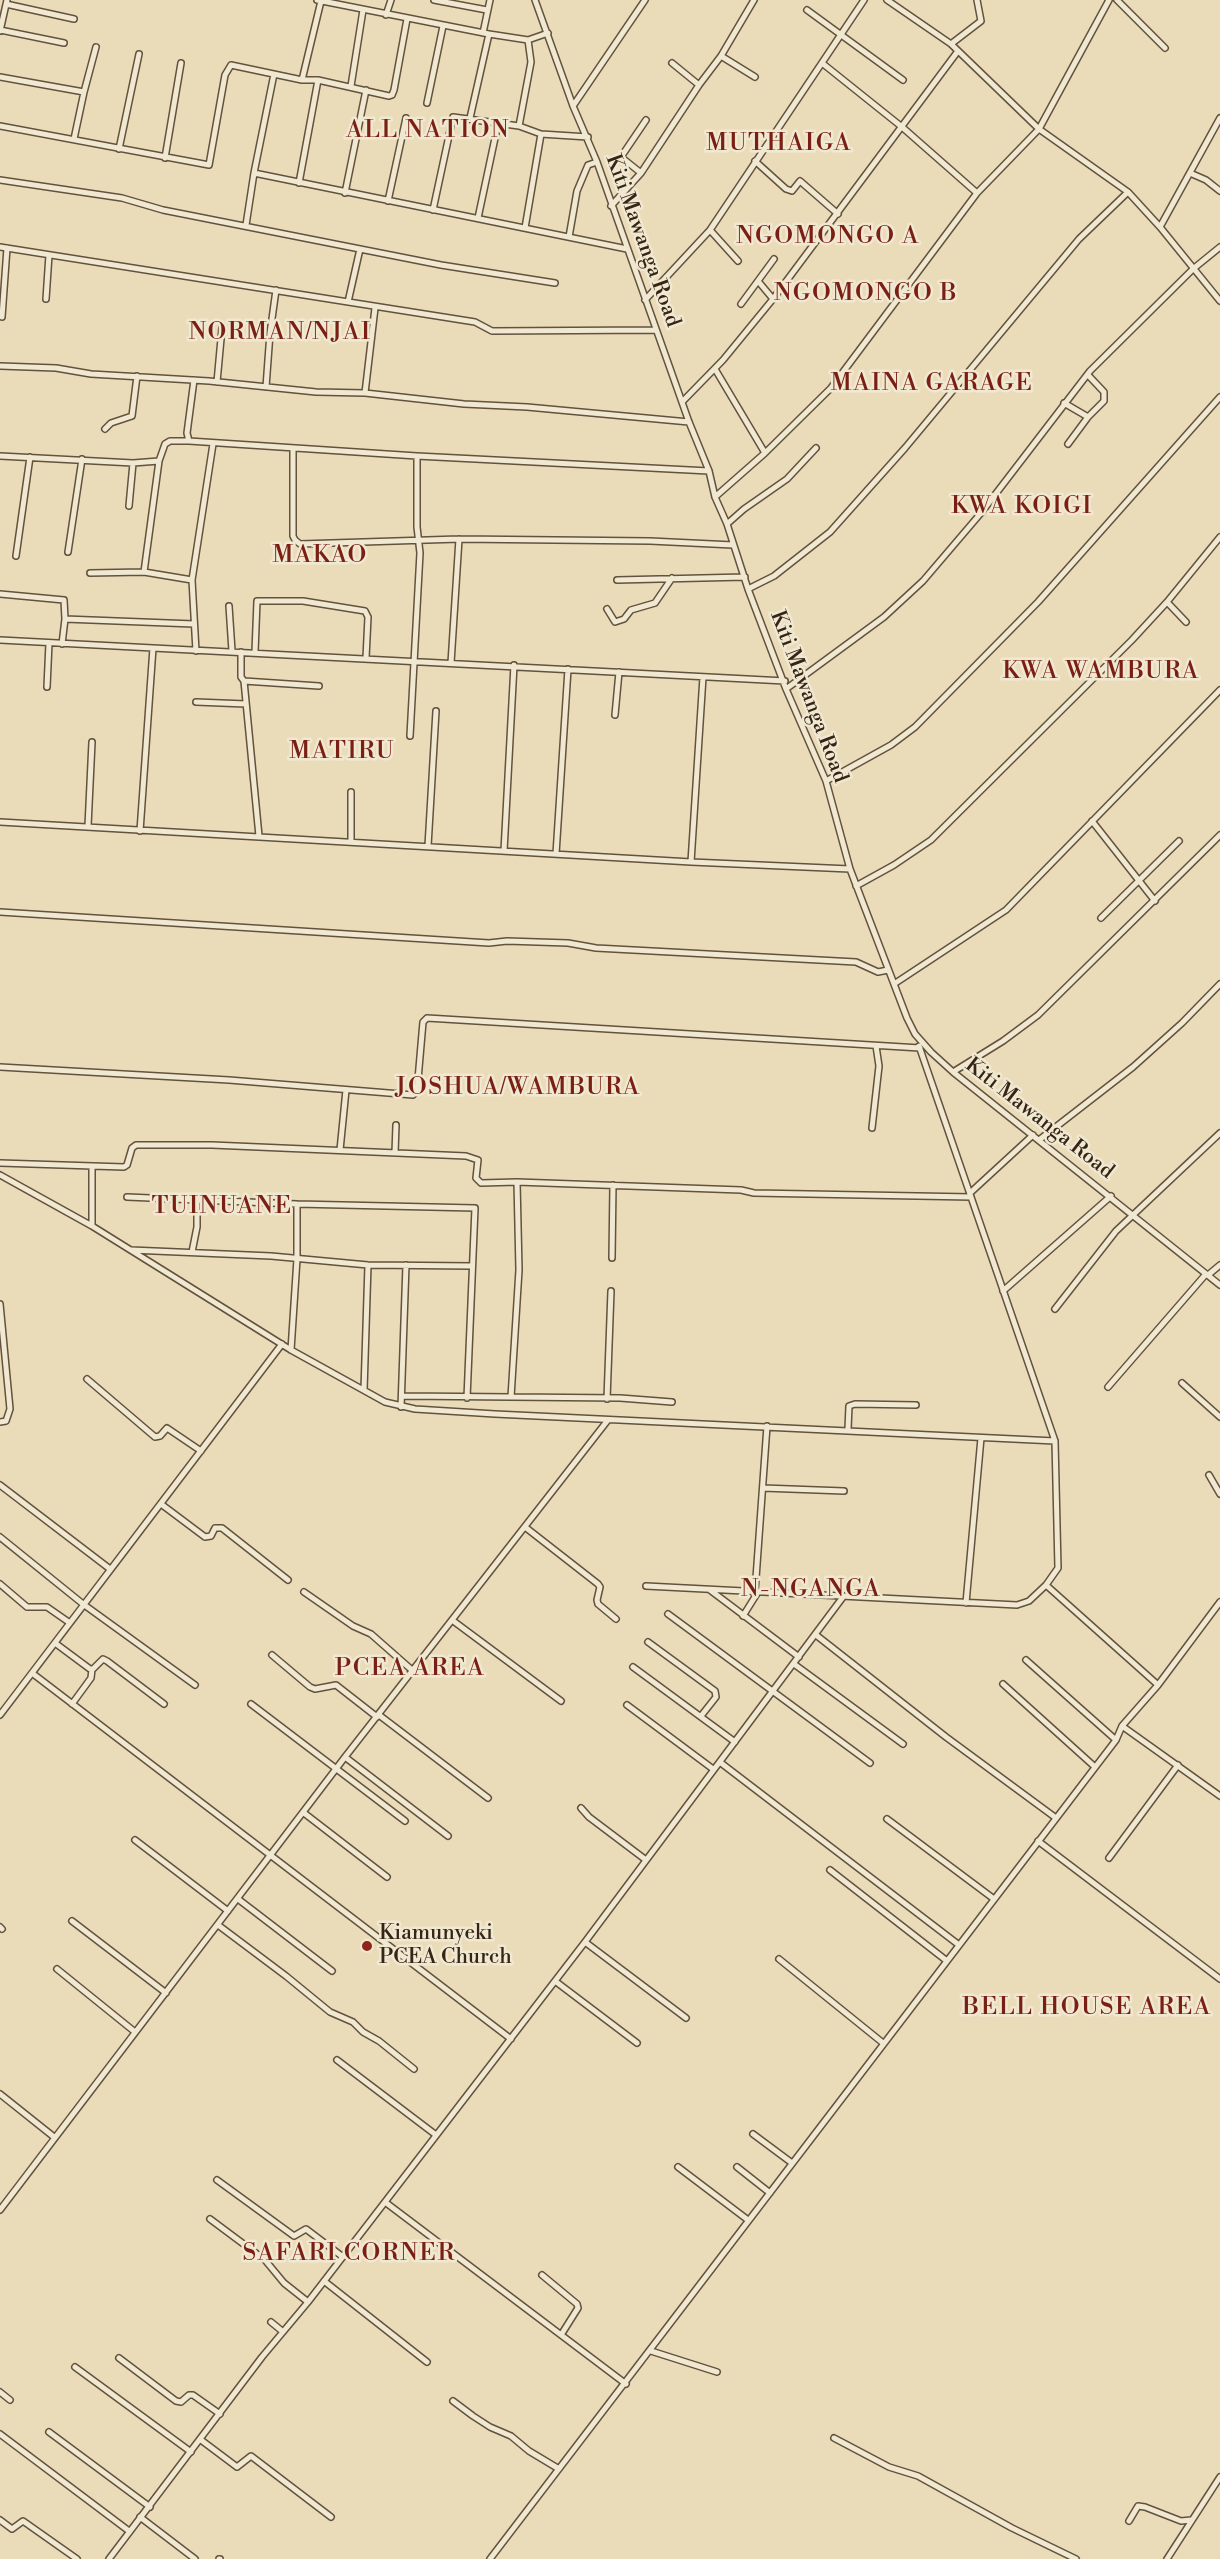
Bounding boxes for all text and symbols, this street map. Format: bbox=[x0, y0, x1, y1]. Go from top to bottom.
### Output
district label: ALL NATION bbox=[346, 117, 510, 145]
district label: MUTHAIGA bbox=[706, 130, 852, 158]
street label: Kiti Mawanga Road bbox=[599, 151, 685, 331]
district label: NGOMONGO A bbox=[736, 223, 920, 251]
district label: NGOMONGO B bbox=[774, 280, 958, 308]
district label: NORMAN/NJAI bbox=[188, 319, 372, 347]
district label: MAINA GARAGE bbox=[831, 370, 1033, 398]
district label: KWA KOIGI bbox=[951, 493, 1093, 521]
district label: MAKAO bbox=[272, 542, 368, 570]
street label: Kiti Mawanga Road bbox=[764, 608, 852, 786]
district label: KWA WAMBURA bbox=[1002, 658, 1200, 686]
district label: MATIRU bbox=[289, 738, 395, 766]
street label: Kiti Mawanga Road bbox=[960, 1053, 1118, 1185]
district label: JOSHUA/WAMBURA bbox=[395, 1074, 641, 1102]
district label: TUINUANE bbox=[151, 1193, 293, 1221]
district label: N-NGANGA bbox=[741, 1576, 881, 1604]
district label: PCEA AREA bbox=[335, 1655, 485, 1683]
place label: Kiamunyeki PCEA Church bbox=[379, 1921, 512, 1971]
marker: Kiamunyeki PCEA Church bbox=[360, 1939, 374, 1953]
district label: BELL HOUSE AREA bbox=[962, 1994, 1212, 2022]
district label: SAFARI CORNER bbox=[243, 2240, 455, 2268]

